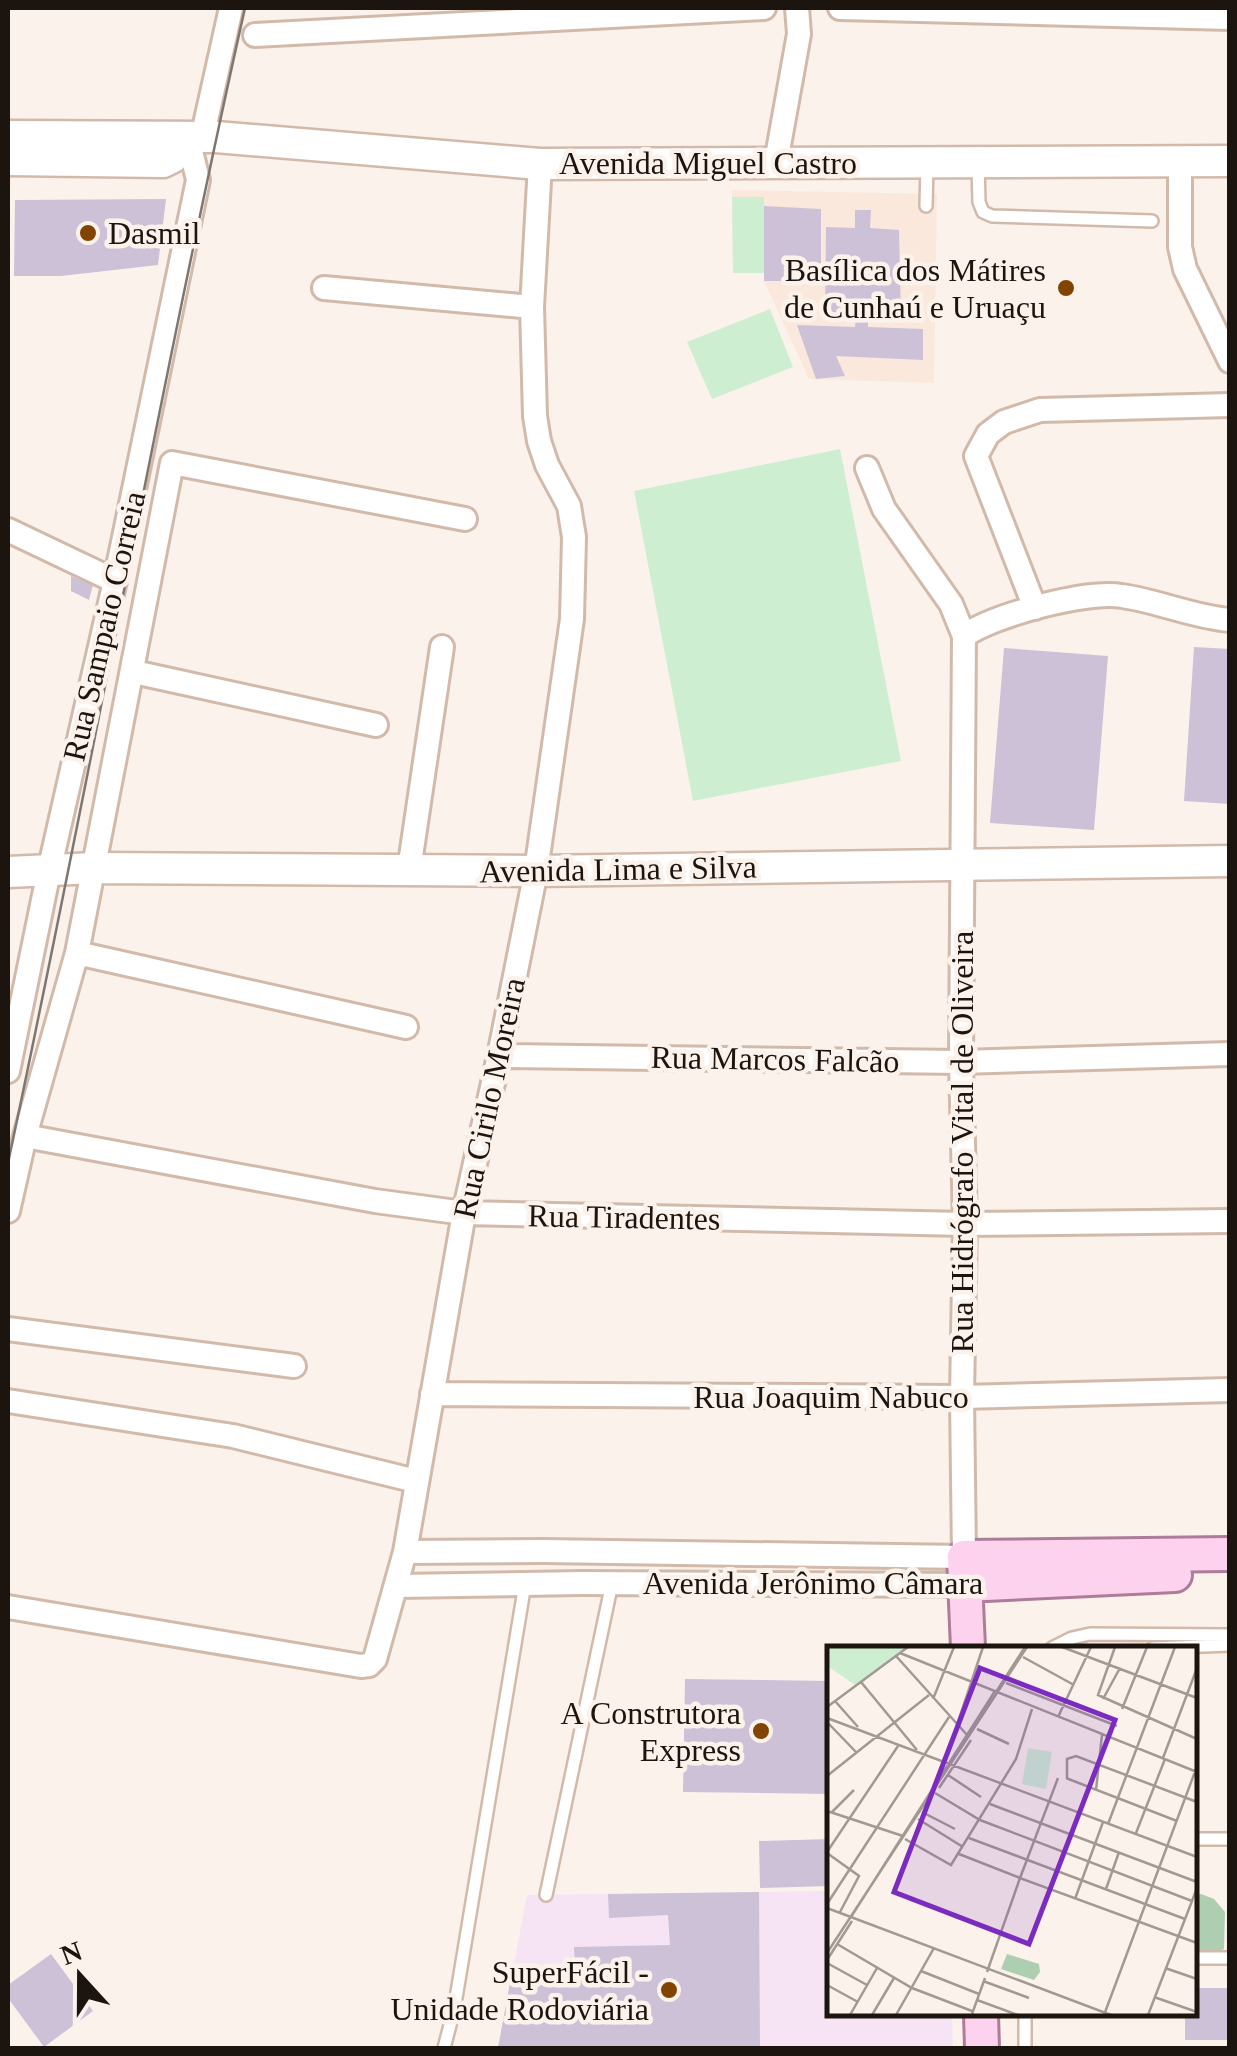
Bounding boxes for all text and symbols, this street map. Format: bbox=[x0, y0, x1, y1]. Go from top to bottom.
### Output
street label: Avenida Miguel Castro bbox=[559, 145, 857, 181]
place label: Dasmil bbox=[108, 215, 201, 251]
marker: Dasmil bbox=[77, 222, 99, 244]
place label: Basílica dos Mátires de Cunhaú e Uruaçu bbox=[784, 252, 1046, 325]
marker: Basílica dos Mátires de Cunhaú e Uruaçu bbox=[1055, 277, 1077, 299]
street label: Rua Sampaio Correia bbox=[55, 488, 153, 764]
street label: Avenida Lima e Silva bbox=[479, 849, 757, 889]
street label: Rua Hidrógrafo Vital de Oliveira bbox=[944, 931, 980, 1353]
street label: Rua Cirilo Moreira bbox=[446, 974, 532, 1222]
street label: Rua Marcos Falcão bbox=[650, 1039, 900, 1079]
street label: Rua Tiradentes bbox=[527, 1197, 721, 1237]
street label: Rua Joaquim Nabuco bbox=[693, 1379, 969, 1415]
street label: Avenida Jerônimo Câmara bbox=[643, 1565, 983, 1601]
inset map bbox=[827, 1646, 1197, 2016]
place label: A Construtora Express bbox=[561, 1695, 741, 1768]
marker: A Construtora Express bbox=[750, 1720, 772, 1742]
north arrow bbox=[30, 1926, 130, 2026]
text: N bbox=[56, 1935, 86, 1971]
place label: SuperFácil - Unidade Rodoviária bbox=[390, 1954, 649, 2027]
marker: SuperFácil - Unidade Rodoviária bbox=[658, 1979, 680, 2001]

